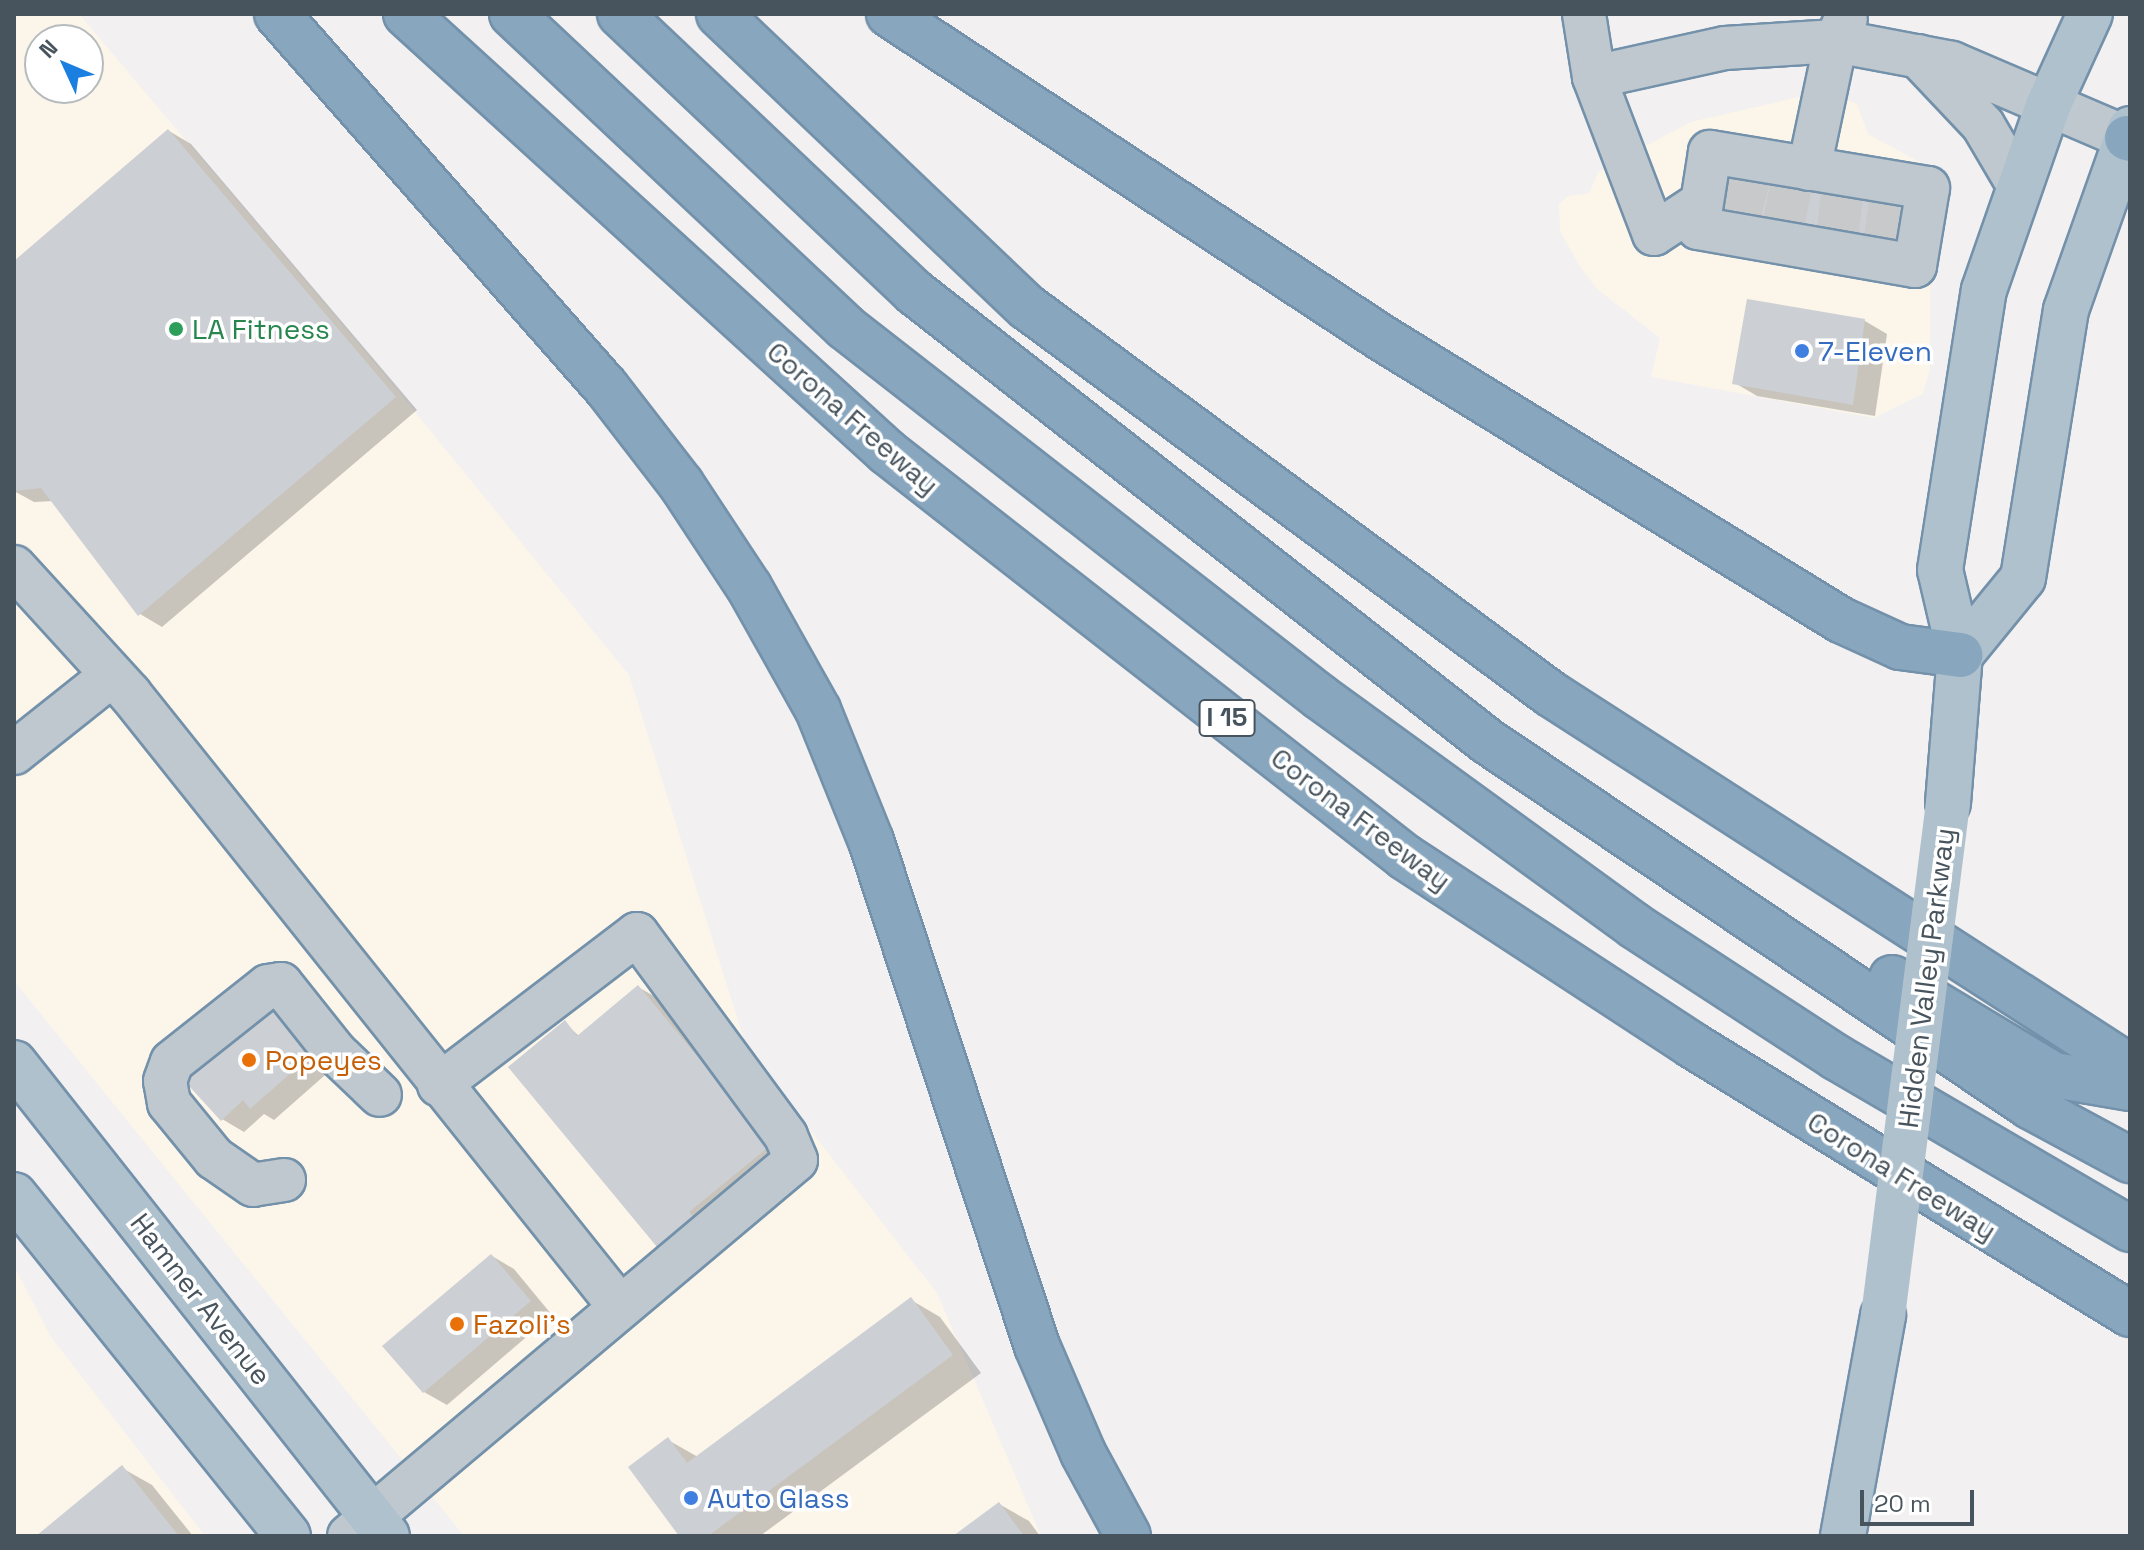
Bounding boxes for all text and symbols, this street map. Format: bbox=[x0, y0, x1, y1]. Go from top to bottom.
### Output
north arrow bbox=[24, 24, 104, 104]
text: N bbox=[33, 34, 63, 64]
place label: LA Fitness bbox=[192, 312, 330, 346]
marker: LA Fitness bbox=[167, 320, 185, 338]
street label: Corona Freeway bbox=[760, 334, 946, 502]
place label: 7-Eleven bbox=[1818, 334, 1932, 368]
marker: 7-Eleven bbox=[1793, 342, 1811, 360]
road number: I 15 bbox=[1197, 696, 1257, 740]
street label: Corona Freeway bbox=[1265, 741, 1457, 897]
street label: Hidden Valley Parkway bbox=[1891, 826, 1961, 1130]
place label: Popeyes bbox=[265, 1043, 382, 1077]
marker: Popeyes bbox=[240, 1051, 258, 1069]
street label: Corona Freeway bbox=[1801, 1104, 2003, 1248]
street label: Hamner Avenue bbox=[123, 1206, 279, 1392]
place label: Fazoli's bbox=[473, 1307, 571, 1341]
marker: Fazoli's bbox=[448, 1315, 466, 1333]
scale bar bbox=[1864, 1474, 1978, 1524]
place label: Auto Glass bbox=[707, 1481, 849, 1515]
text: 20 m bbox=[1874, 1488, 1931, 1519]
marker: Auto Glass bbox=[682, 1489, 700, 1507]

